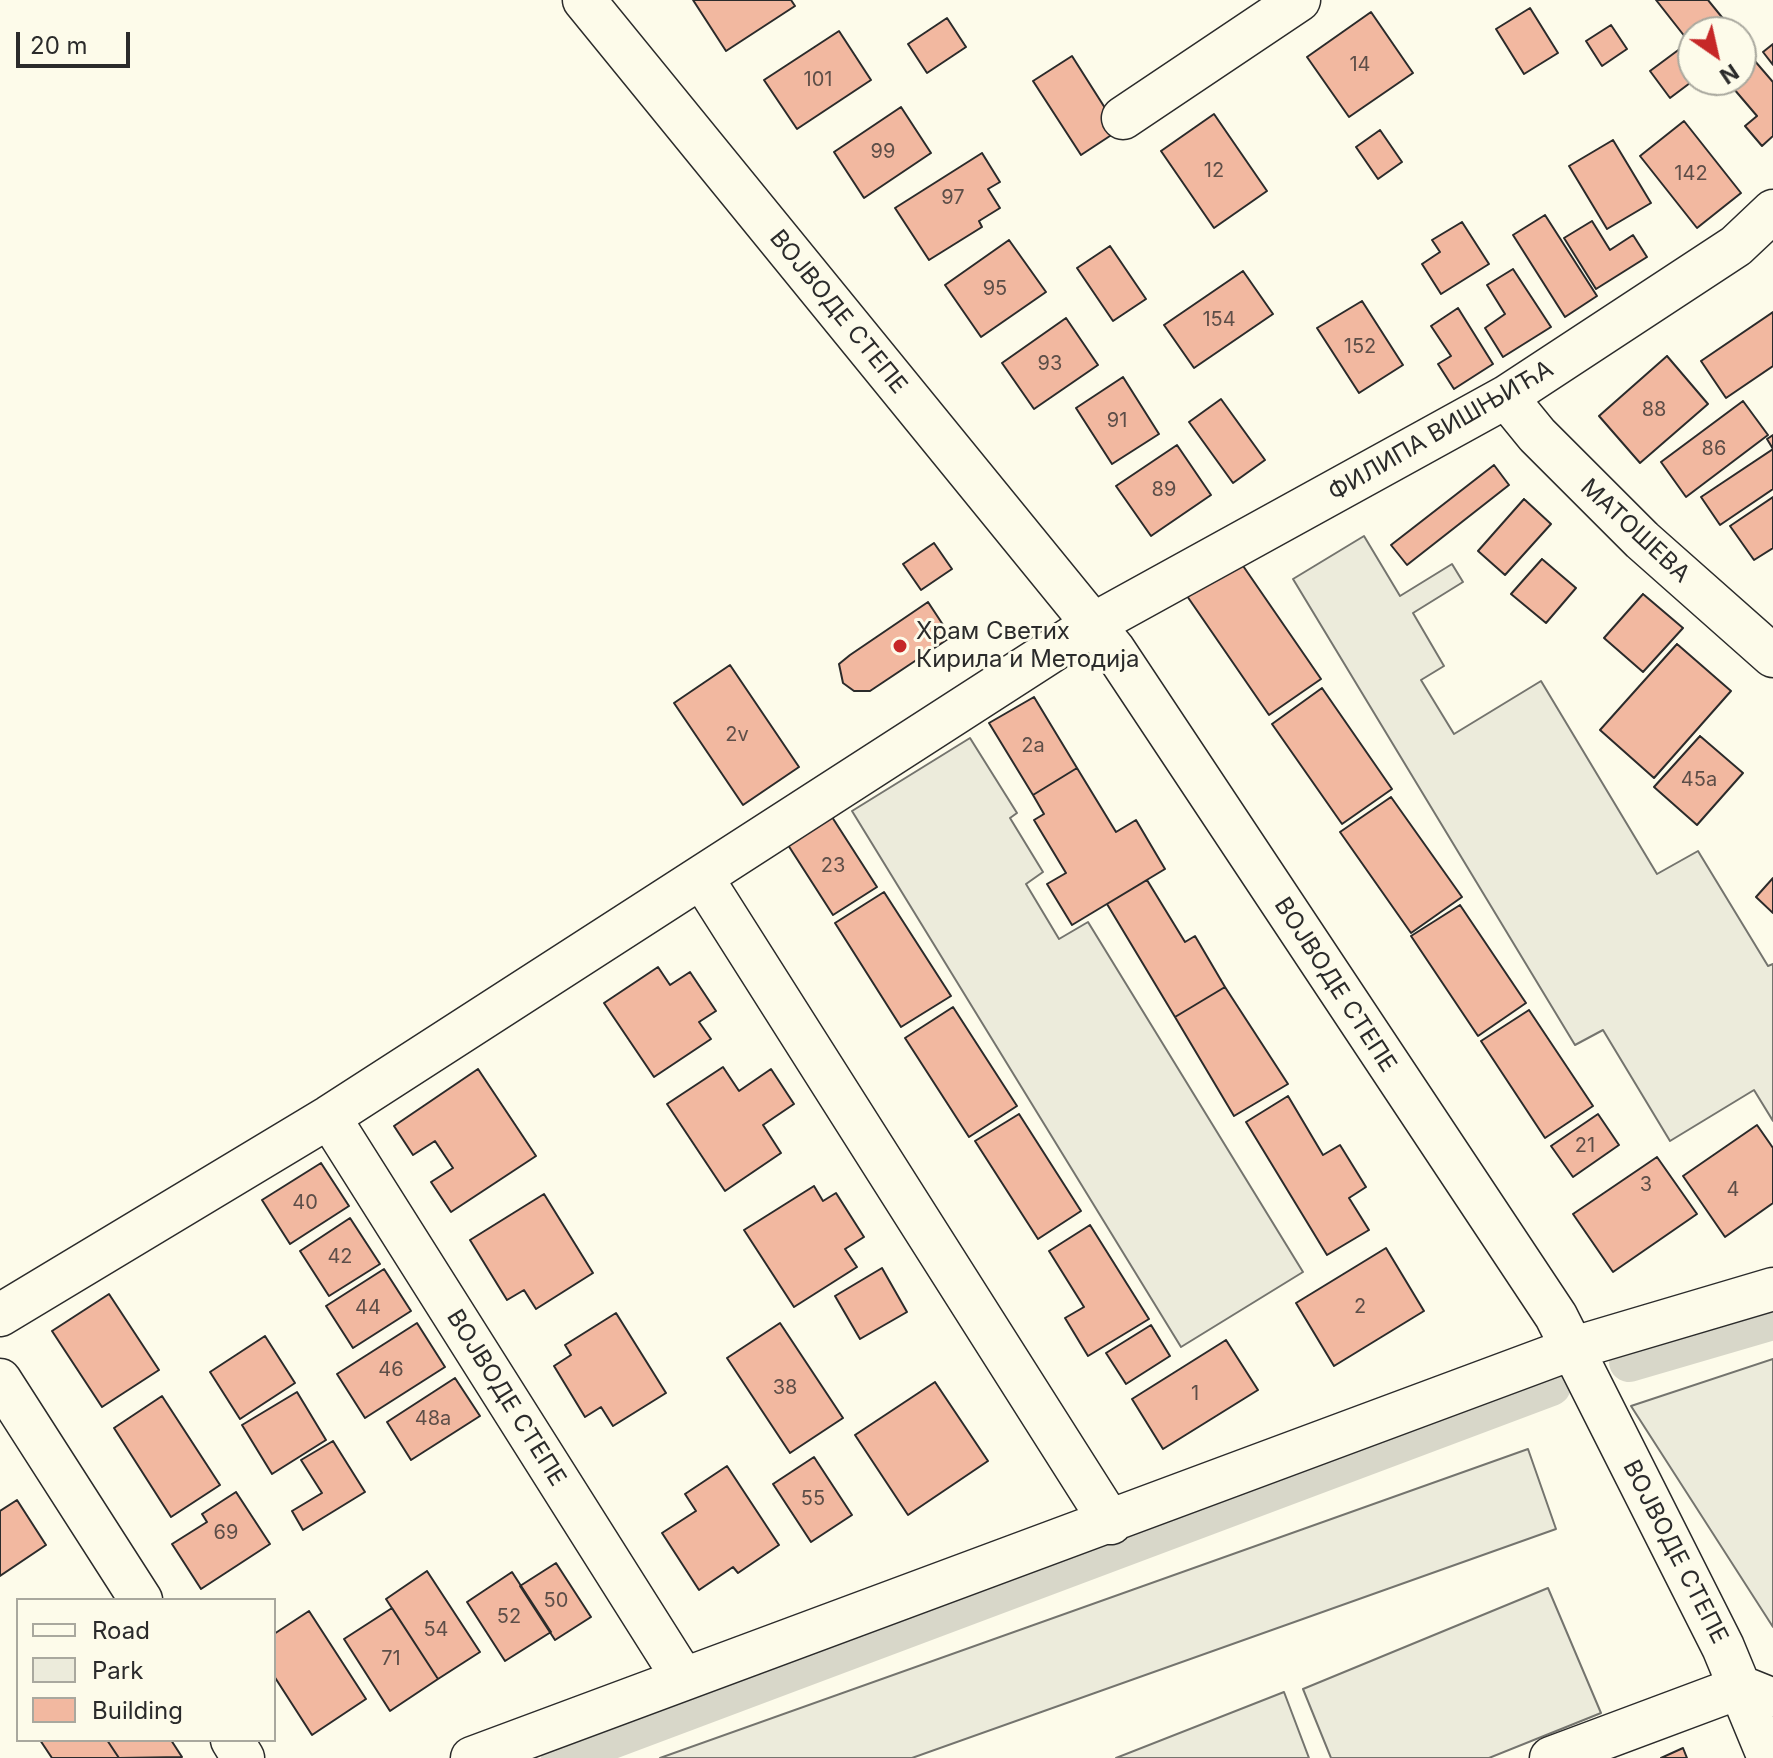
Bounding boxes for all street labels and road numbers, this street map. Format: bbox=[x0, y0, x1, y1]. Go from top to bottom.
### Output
street label: ВОЈВОДЕ СТЕПЕ bbox=[763, 224, 913, 400]
street label: ФИЛИПА ВИШЊИЋА bbox=[1323, 355, 1559, 507]
street label: МАТОШЕВА bbox=[1574, 473, 1696, 589]
street label: ВОЈВОДЕ СТЕПЕ bbox=[1268, 892, 1402, 1078]
street label: ВОЈВОДЕ СТЕПЕ bbox=[440, 1305, 572, 1491]
street label: ВОЈВОДЕ СТЕПЕ bbox=[1616, 1455, 1734, 1649]

